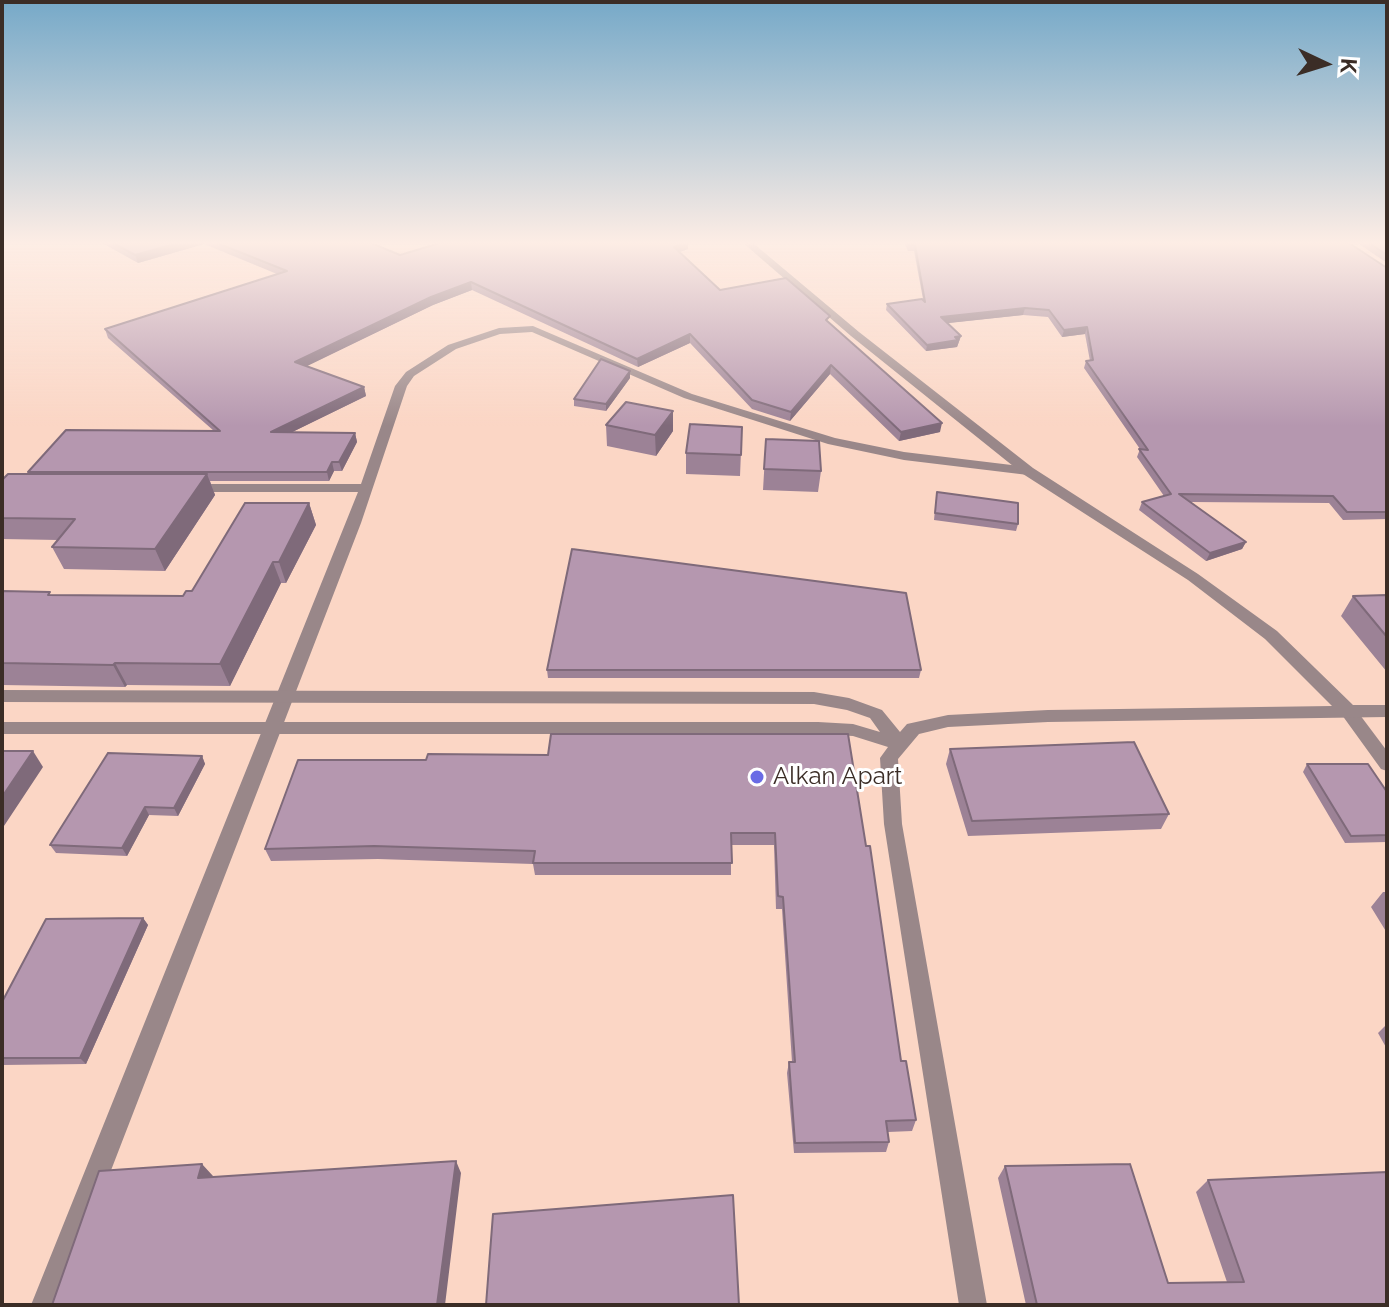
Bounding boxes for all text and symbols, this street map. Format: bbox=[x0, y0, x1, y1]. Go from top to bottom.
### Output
north arrow bbox=[1285, 24, 1365, 104]
text: K bbox=[1335, 57, 1362, 74]
place label: Alkan Apart bbox=[773, 763, 902, 791]
marker: Alkan Apart bbox=[748, 768, 766, 786]

